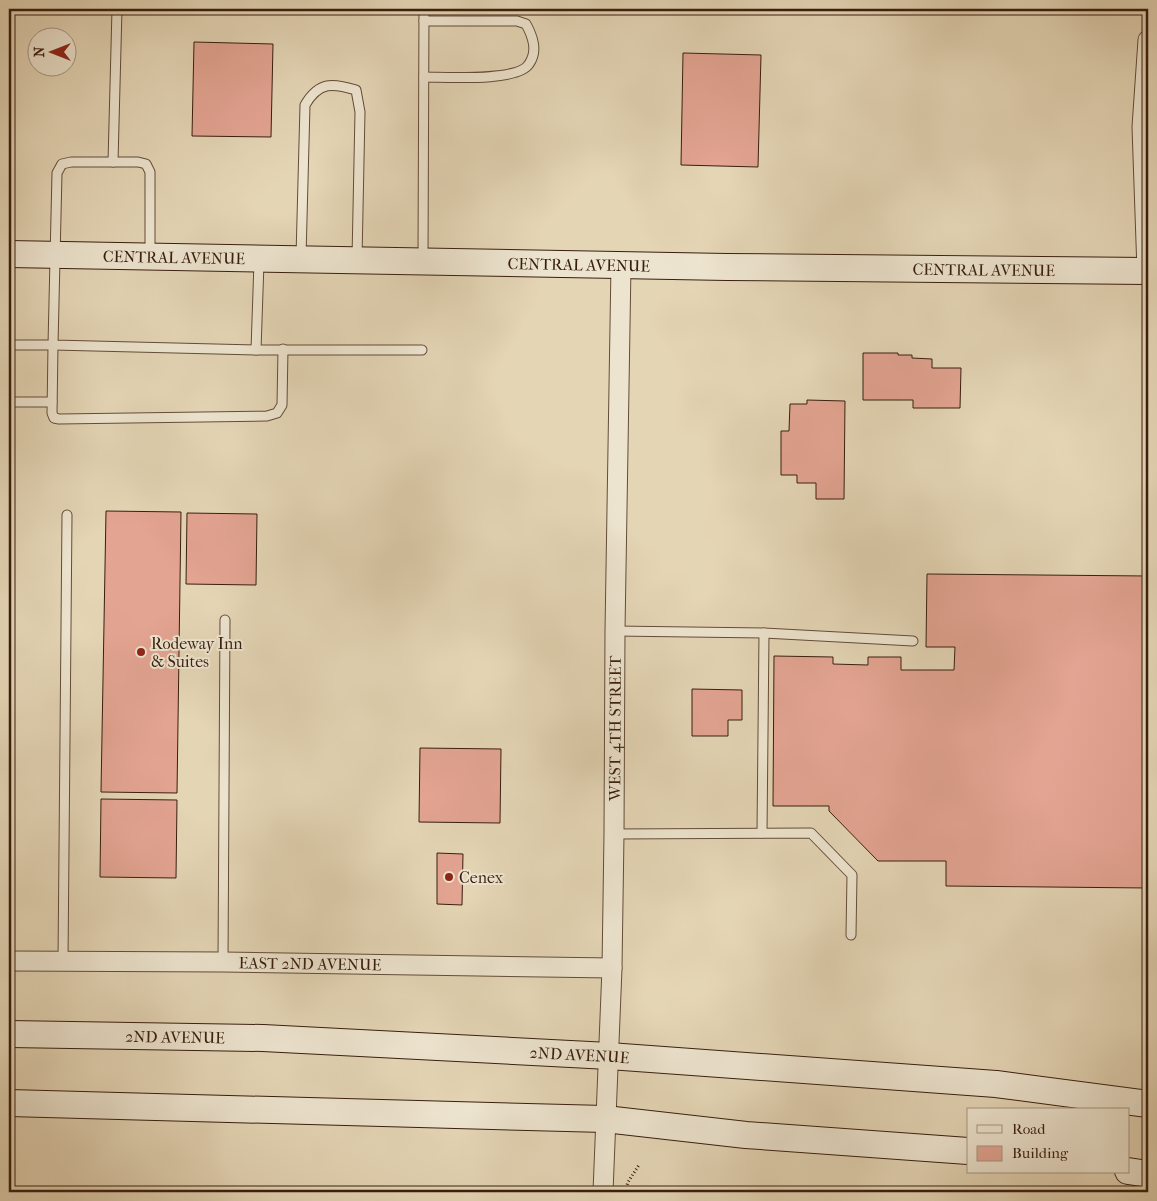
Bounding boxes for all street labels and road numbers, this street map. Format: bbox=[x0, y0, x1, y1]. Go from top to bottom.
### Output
street label: CENTRAL AVENUE bbox=[103, 247, 246, 268]
street label: CENTRAL AVENUE bbox=[508, 254, 651, 276]
street label: CENTRAL AVENUE bbox=[913, 260, 1055, 280]
street label: WEST 4TH STREET bbox=[605, 655, 625, 802]
street label: EAST 2ND AVENUE bbox=[239, 953, 382, 974]
street label: 2ND AVENUE bbox=[125, 1027, 225, 1047]
street label: 2ND AVENUE bbox=[529, 1043, 630, 1067]

